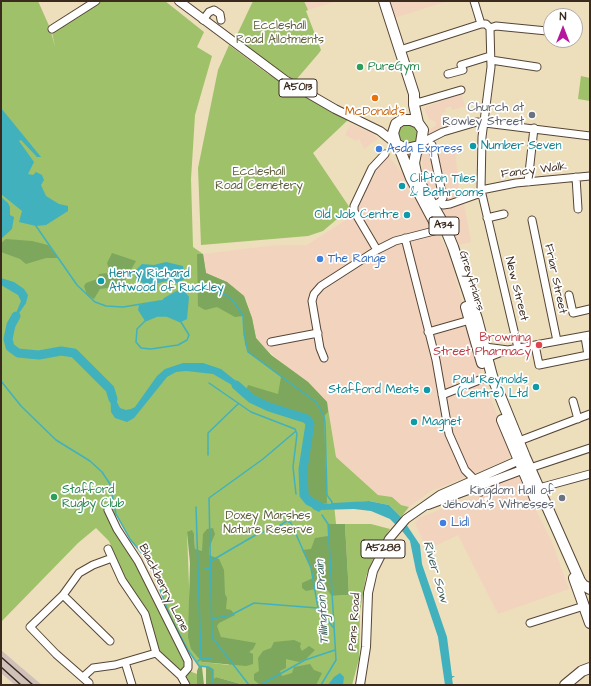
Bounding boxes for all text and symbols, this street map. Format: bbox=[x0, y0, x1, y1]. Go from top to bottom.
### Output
north arrow bbox=[543, 8, 583, 48]
text: N bbox=[560, 9, 566, 24]
park label: Eccleshall Road Allotments bbox=[236, 19, 324, 47]
place label: PureGym bbox=[368, 60, 419, 74]
marker: PureGym bbox=[355, 62, 365, 72]
road number: A5013 bbox=[279, 79, 317, 97]
marker: McDonald's bbox=[370, 93, 380, 103]
place label: Church at Rowley Street bbox=[442, 101, 524, 129]
place label: McDonald's bbox=[345, 105, 405, 119]
marker: Church at Rowley Street bbox=[527, 110, 537, 120]
place label: Number Seven bbox=[481, 139, 562, 153]
marker: Number Seven bbox=[468, 141, 478, 151]
place label: Asda Express bbox=[387, 142, 462, 156]
marker: Asda Express bbox=[374, 144, 384, 154]
street label: Fancy Walk bbox=[500, 160, 568, 182]
park label: Eccleshall Road Cemetery bbox=[215, 165, 303, 193]
place label: Clifton Tiles & Bathrooms bbox=[410, 172, 484, 200]
marker: Clifton Tiles & Bathrooms bbox=[397, 181, 407, 191]
place label: Old Job Centre bbox=[315, 208, 399, 222]
marker: Old Job Centre bbox=[402, 210, 412, 220]
road number: A34 bbox=[429, 217, 459, 235]
street label: Friar Street bbox=[541, 243, 569, 315]
street label: Greyfriars bbox=[455, 249, 487, 313]
place label: The Range bbox=[328, 252, 386, 266]
marker: The Range bbox=[315, 254, 325, 264]
street label: New Street bbox=[501, 255, 531, 323]
place label: Henry Richard Attwood of Ruckley bbox=[109, 267, 224, 295]
marker: Henry Richard Attwood of Ruckley bbox=[96, 276, 106, 286]
place label: Browning Street Pharmacy bbox=[433, 331, 531, 359]
marker: Browning Street Pharmacy bbox=[534, 340, 544, 350]
place label: Paul Reynolds (Centre) Ltd bbox=[453, 373, 528, 401]
marker: Paul Reynolds (Centre) Ltd bbox=[531, 382, 541, 392]
place label: Stafford Meats bbox=[328, 383, 419, 397]
marker: Stafford Meats bbox=[422, 385, 432, 395]
place label: Magnet bbox=[422, 415, 462, 429]
marker: Magnet bbox=[409, 417, 419, 427]
place label: Stafford Rugby Club bbox=[62, 483, 124, 511]
place label: Kingdom Hall of Jehovah's Witnesses bbox=[442, 484, 554, 512]
marker: Stafford Rugby Club bbox=[49, 492, 59, 502]
marker: Kingdom Hall of Jehovah's Witnesses bbox=[557, 493, 567, 503]
park label: Doxey Marshes Nature Reserve bbox=[223, 509, 313, 537]
place label: Lidl bbox=[451, 516, 469, 530]
marker: Lidl bbox=[438, 518, 448, 528]
water label: River Sow bbox=[419, 539, 451, 605]
road number: A5288 bbox=[361, 540, 405, 558]
street label: Blackberry Lane bbox=[135, 542, 191, 634]
water label: Tillington Drain bbox=[313, 560, 333, 644]
street label: Pans Road bbox=[346, 592, 364, 652]

